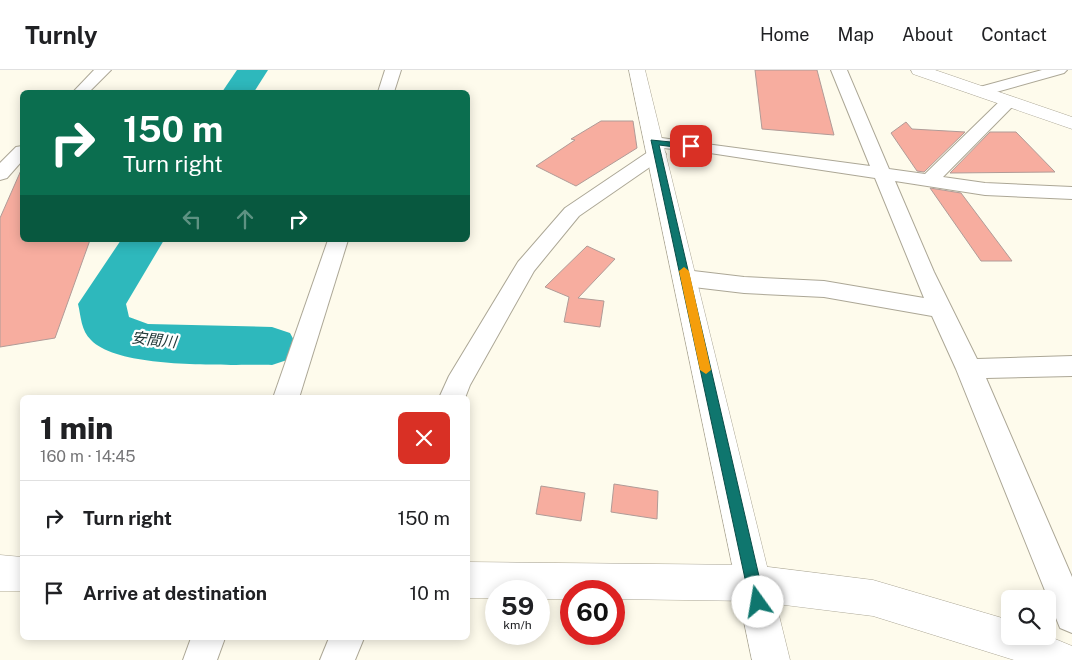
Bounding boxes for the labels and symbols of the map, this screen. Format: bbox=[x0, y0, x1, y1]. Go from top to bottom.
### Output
pin bbox=[670, 125, 712, 167]
water label: 安間川 bbox=[131, 329, 179, 351]
position arrow bbox=[731, 575, 783, 627]
speed limit sign: 60 bbox=[560, 580, 625, 645]

